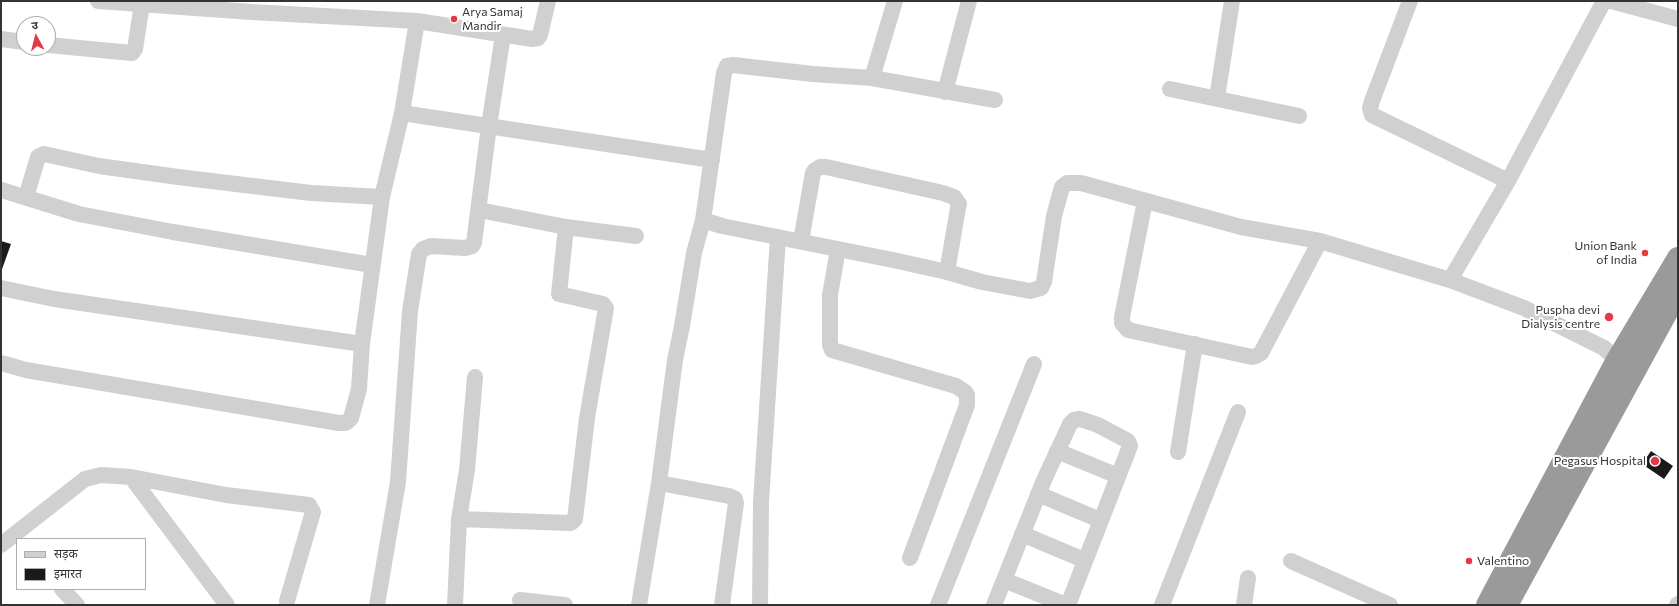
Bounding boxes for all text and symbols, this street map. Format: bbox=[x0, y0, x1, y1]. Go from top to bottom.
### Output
place label: Arya Samaj Mandir bbox=[462, 5, 523, 33]
marker: Arya Samaj Mandir bbox=[449, 14, 459, 24]
north arrow bbox=[16, 16, 56, 56]
text: उ bbox=[31, 18, 39, 31]
place label: Union Bank of India bbox=[1575, 239, 1637, 267]
marker: Union Bank of India bbox=[1640, 248, 1650, 258]
place label: Puspha devi Dialysis centre bbox=[1521, 303, 1600, 331]
marker: Puspha devi Dialysis centre bbox=[1603, 311, 1615, 323]
place label: Pegasus Hospital bbox=[1554, 454, 1646, 468]
marker: Pegasus Hospital bbox=[1649, 455, 1661, 467]
legend bbox=[16, 538, 146, 590]
text: सड़क bbox=[54, 546, 78, 560]
place label: Valentino bbox=[1477, 554, 1529, 568]
marker: Valentino bbox=[1464, 556, 1474, 566]
text: इमारत bbox=[54, 566, 82, 580]

